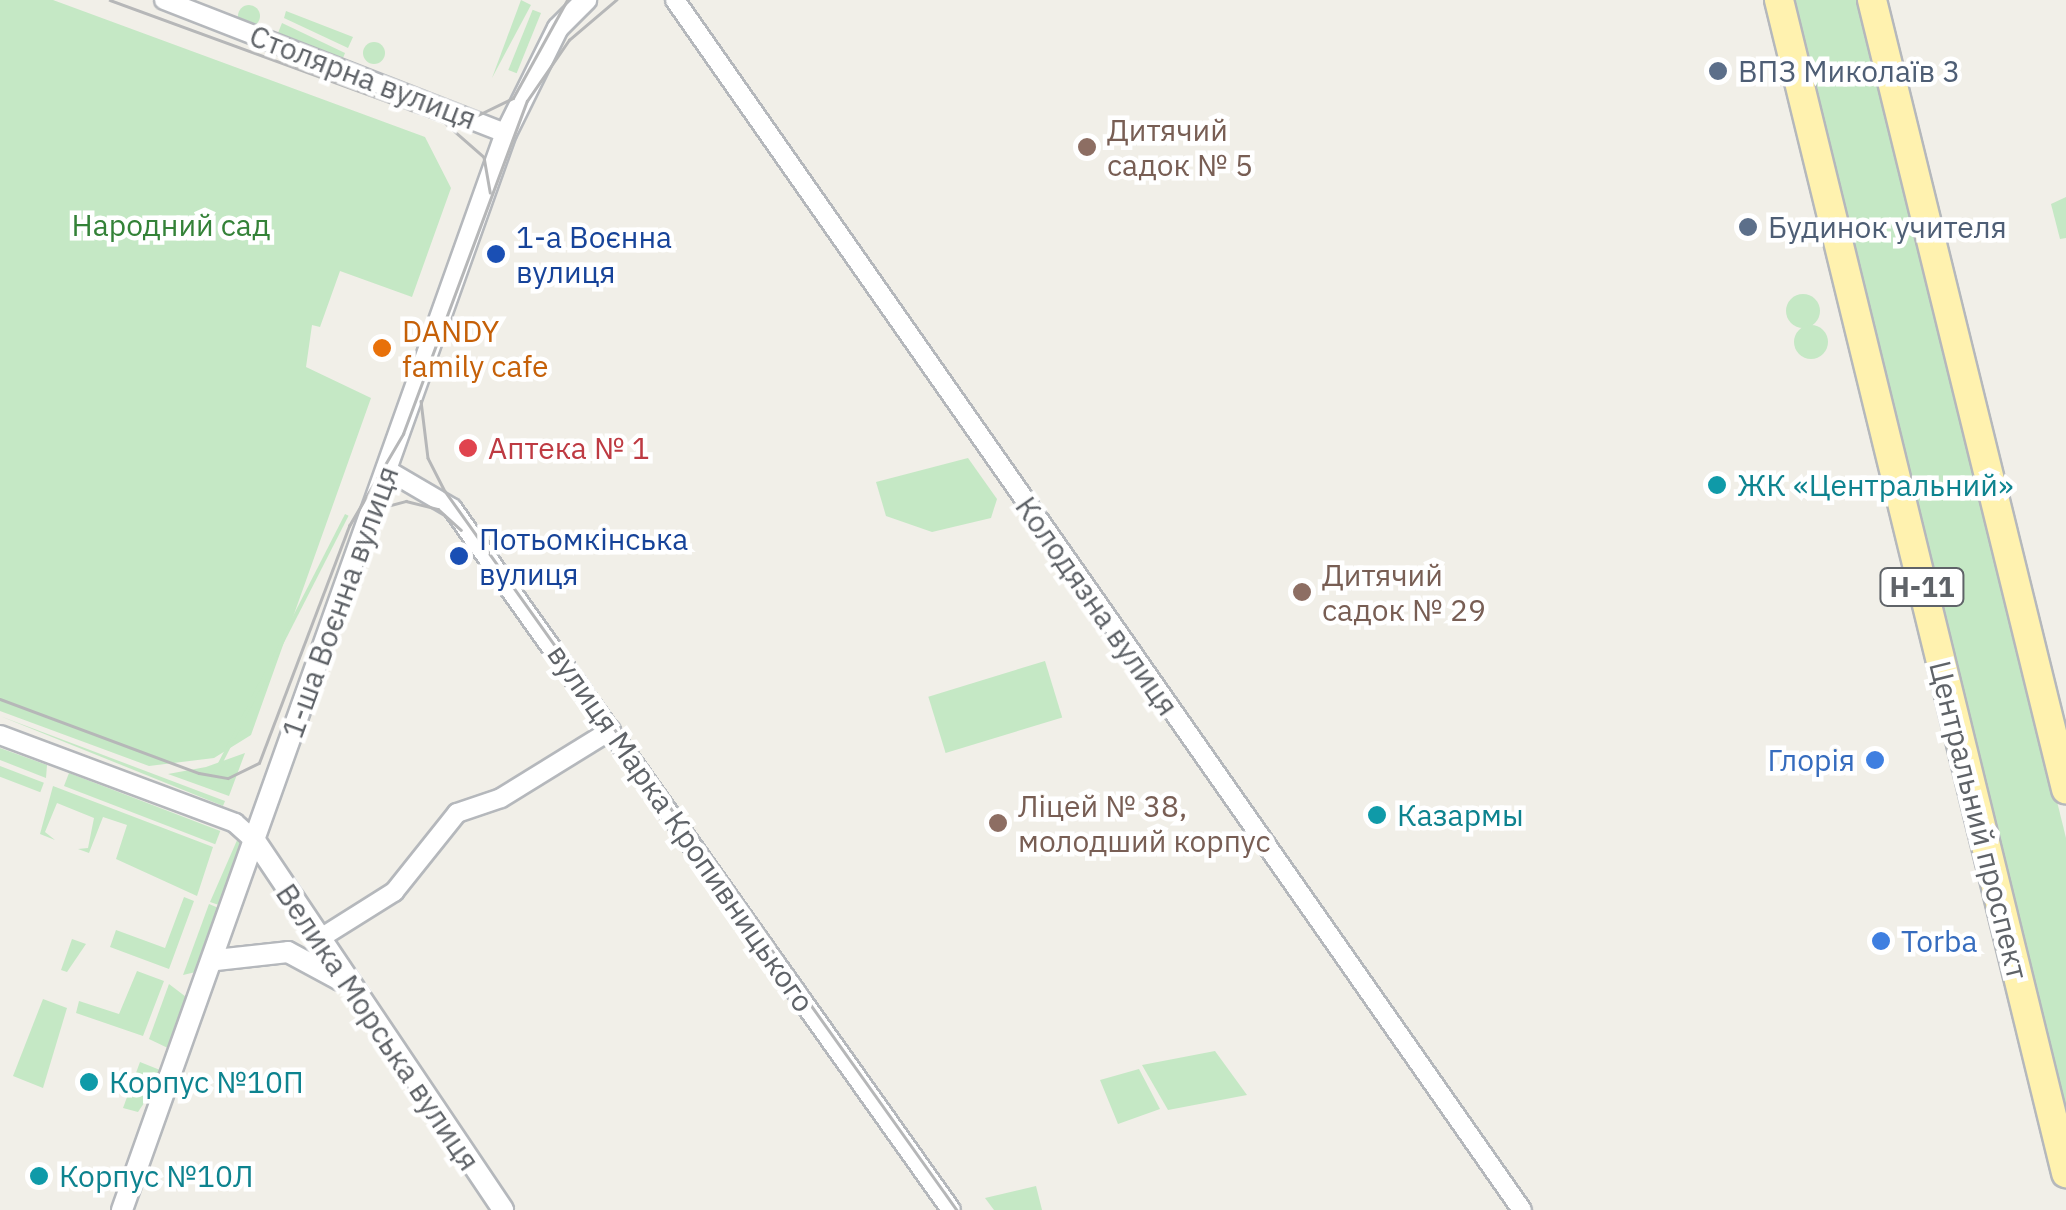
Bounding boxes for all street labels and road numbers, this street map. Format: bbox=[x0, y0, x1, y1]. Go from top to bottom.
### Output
street label: Столярна вулиця bbox=[245, 17, 481, 137]
street label: 1-ша Воєнна вулиця bbox=[274, 461, 406, 743]
street label: Колодязна вулиця bbox=[1008, 490, 1186, 722]
road number: Н-11 bbox=[1877, 564, 1967, 610]
street label: вулиця Марка Кропивницького bbox=[540, 637, 822, 1019]
street label: Центральний проспект bbox=[1922, 657, 2036, 983]
street label: Велика Морська вулиця bbox=[269, 877, 487, 1177]

